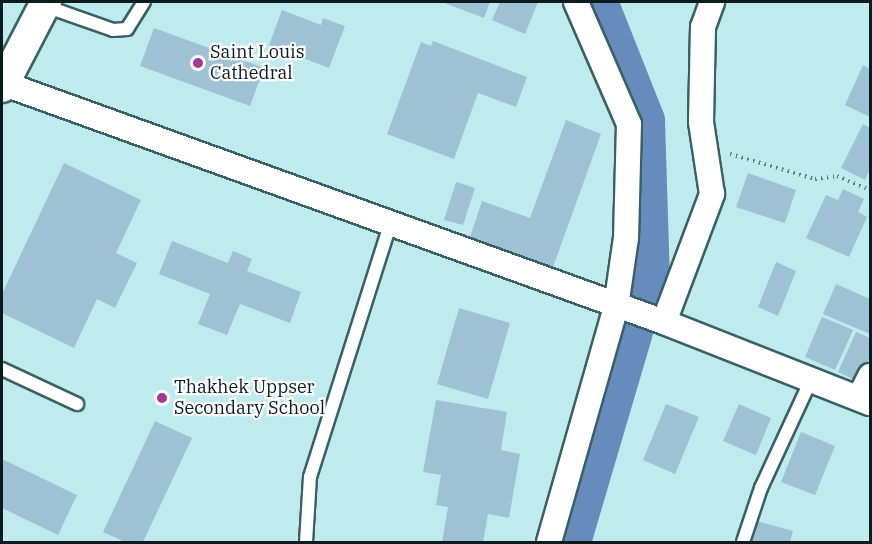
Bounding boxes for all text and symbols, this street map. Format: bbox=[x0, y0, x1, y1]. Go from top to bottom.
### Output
place label: Saint Louis Cathedral bbox=[210, 42, 305, 84]
marker: Saint Louis Cathedral bbox=[191, 56, 205, 70]
place label: Thakhek Uppser Secondary School bbox=[174, 377, 325, 420]
marker: Thakhek Uppser Secondary School bbox=[155, 391, 169, 405]

